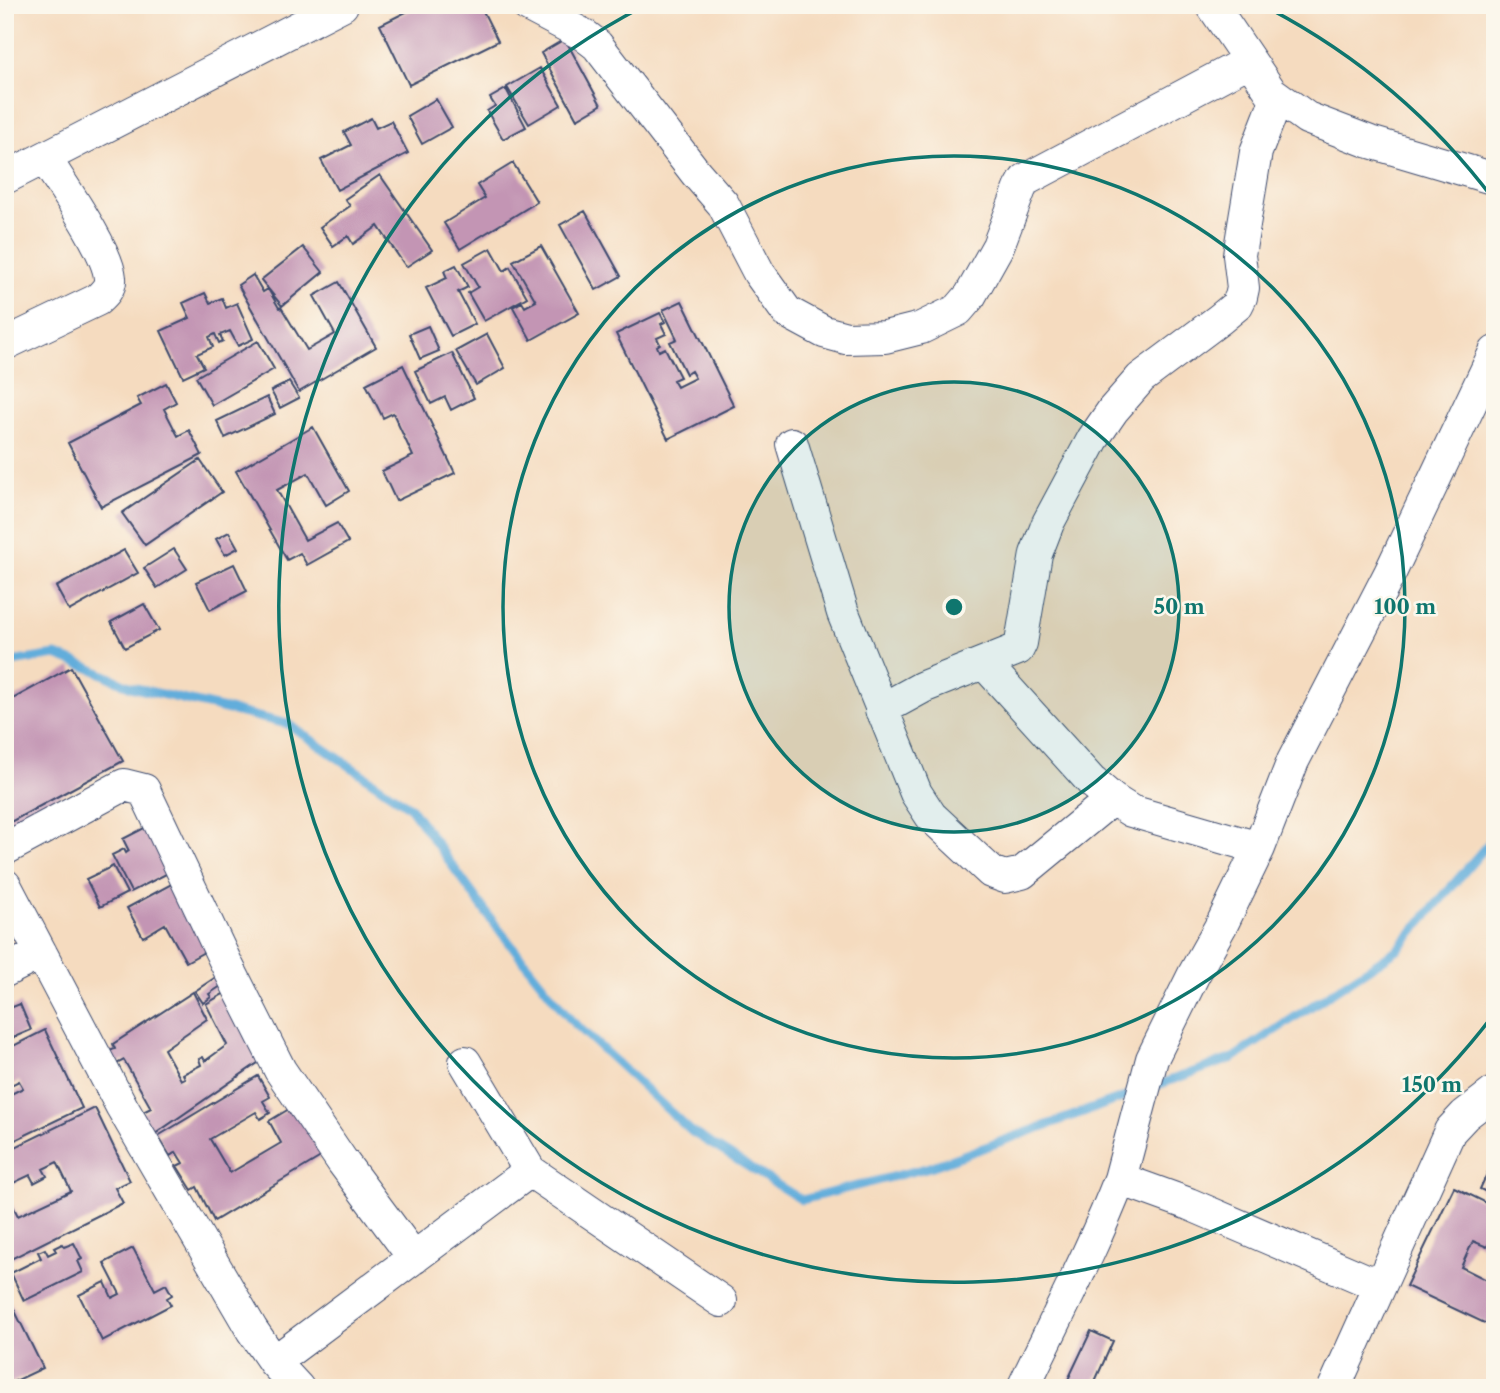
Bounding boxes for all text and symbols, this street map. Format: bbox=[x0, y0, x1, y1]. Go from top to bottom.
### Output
text: 50 m bbox=[1153, 594, 1205, 619]
text: 100 m bbox=[1374, 594, 1436, 619]
centre of rings bbox=[942, 595, 966, 619]
text: 150 m bbox=[1402, 1072, 1462, 1097]

